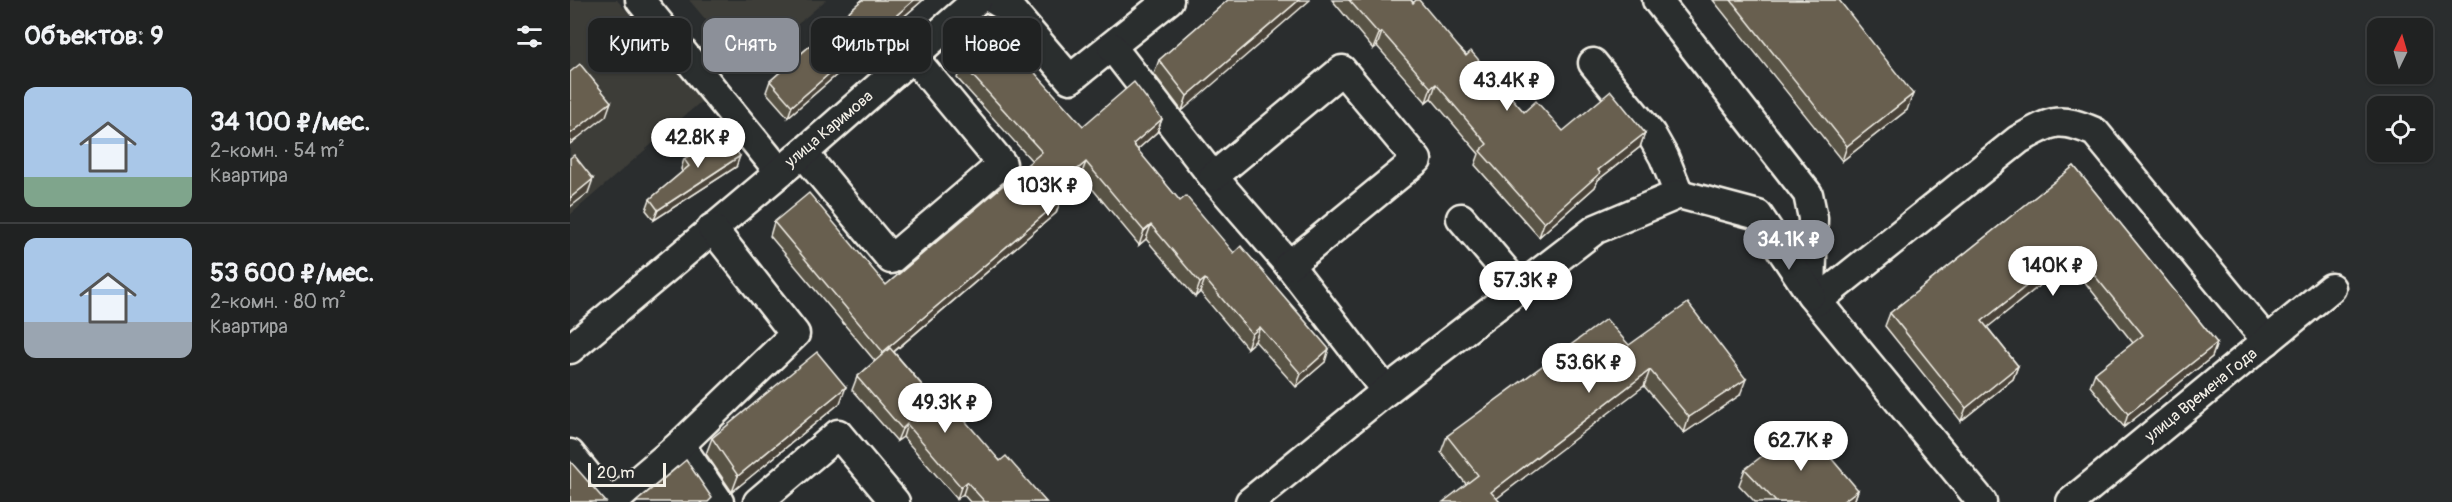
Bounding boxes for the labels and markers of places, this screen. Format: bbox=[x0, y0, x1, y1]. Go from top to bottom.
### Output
pin: 43.4K ₽ bbox=[1452, 61, 1562, 112]
pin: 42.8K ₽ bbox=[643, 118, 753, 169]
pin: 103K ₽ bbox=[999, 166, 1097, 217]
pin: 34.1K ₽ bbox=[1734, 220, 1844, 271]
pin: 140K ₽ bbox=[2004, 246, 2102, 297]
pin: 57.3K ₽ bbox=[1471, 261, 1581, 312]
pin: 53.6K ₽ bbox=[1534, 343, 1644, 394]
pin: 49.3K ₽ bbox=[890, 383, 1000, 434]
pin: 62.7K ₽ bbox=[1746, 421, 1856, 472]

